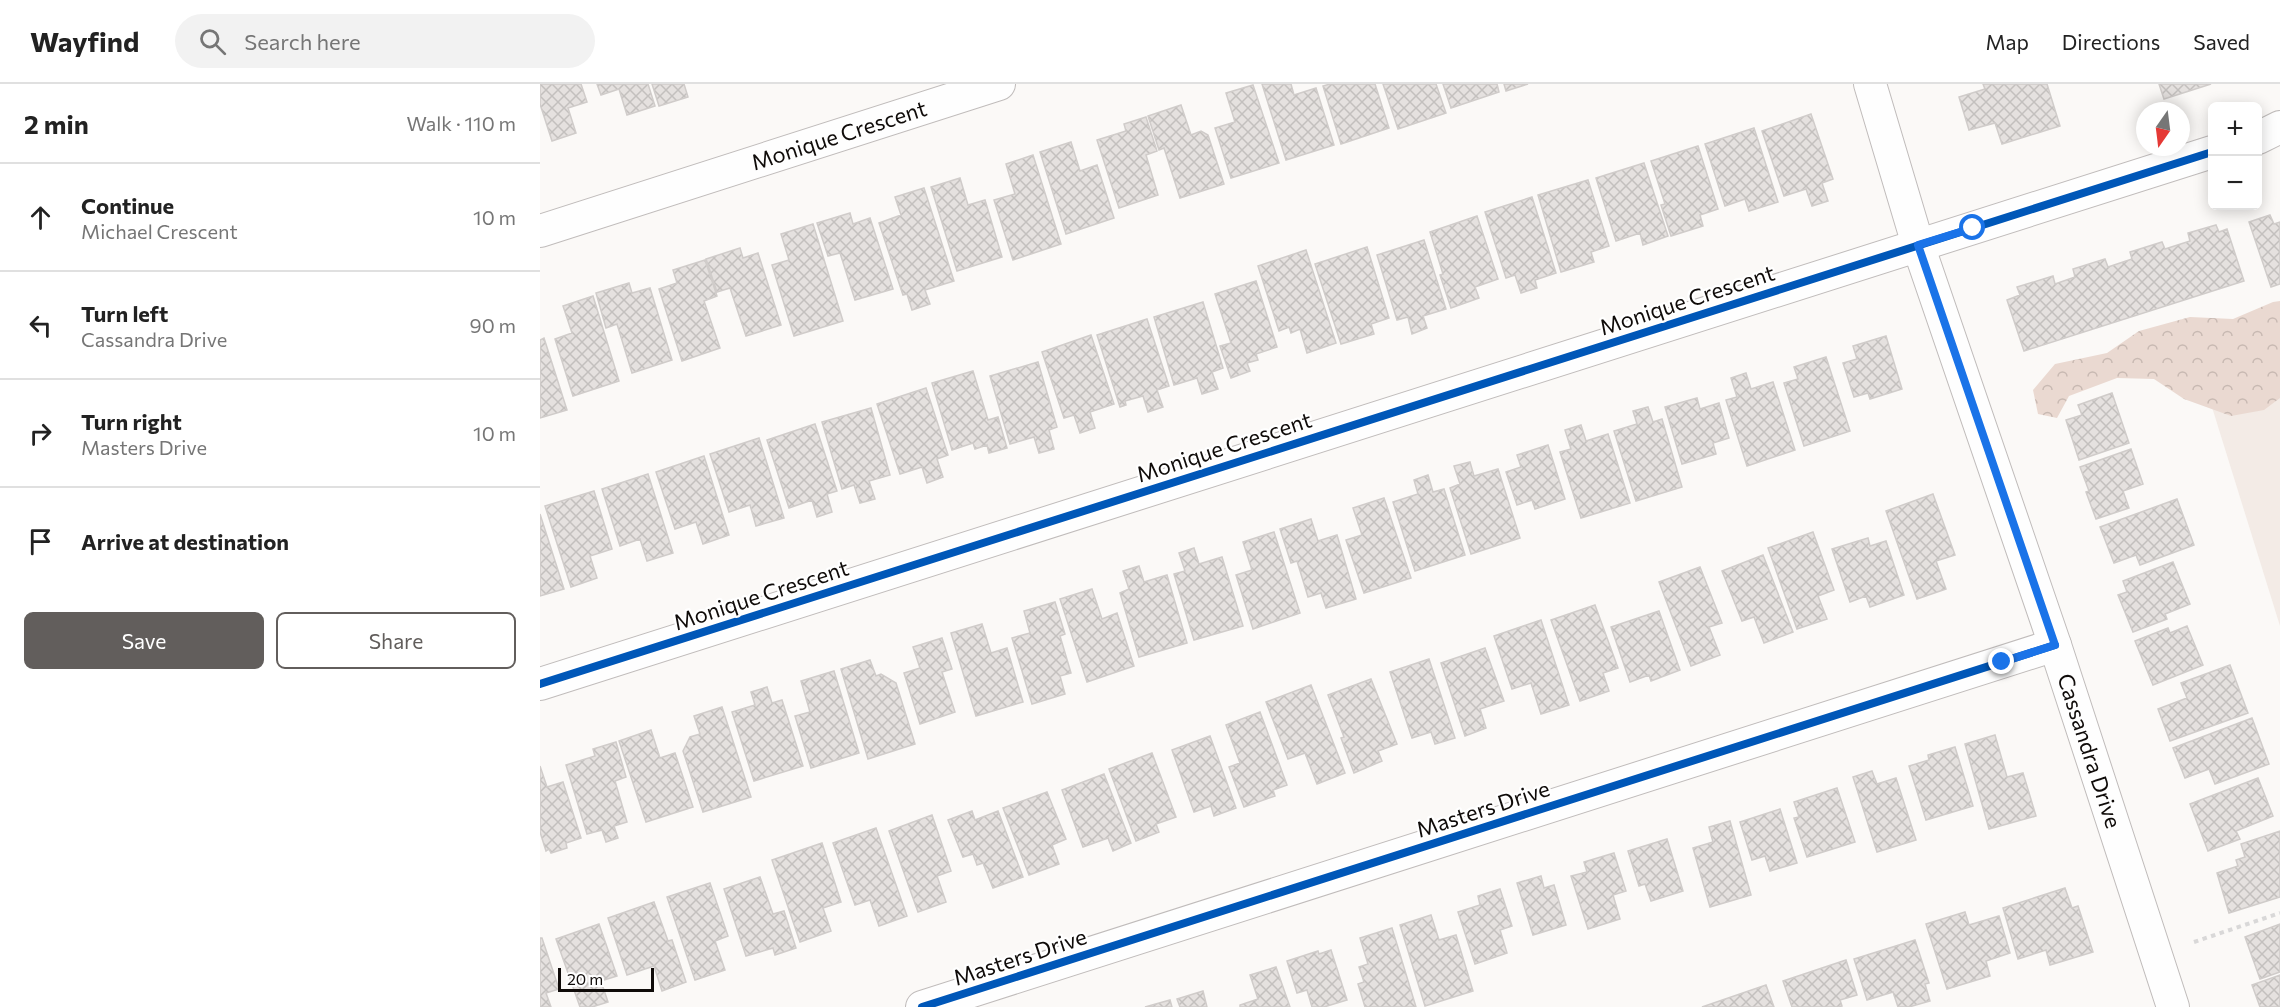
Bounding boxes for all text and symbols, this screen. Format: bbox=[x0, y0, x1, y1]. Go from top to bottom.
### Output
search box bbox=[175, 14, 595, 68]
text: Wayfind bbox=[30, 24, 139, 58]
icon: search bbox=[196, 25, 229, 58]
text: Search here bbox=[244, 28, 361, 55]
text: Map bbox=[1986, 29, 2029, 54]
text: Directions bbox=[2062, 29, 2160, 54]
text: Saved bbox=[2193, 29, 2250, 54]
street label: Monique Crescent bbox=[748, 94, 930, 175]
north arrow bbox=[2136, 102, 2190, 156]
map controls bbox=[2208, 102, 2262, 210]
button: + bbox=[2208, 102, 2262, 156]
text: 2 min bbox=[24, 108, 89, 139]
text: Walk · 110 m bbox=[406, 111, 516, 135]
button: − bbox=[2208, 156, 2262, 210]
text: Continue bbox=[81, 192, 174, 219]
icon: ahead bbox=[24, 201, 57, 234]
text: 10 m bbox=[473, 205, 516, 229]
route start bbox=[1959, 214, 1985, 240]
text: Michael Crescent bbox=[81, 219, 238, 243]
street label: Monique Crescent bbox=[1596, 258, 1778, 341]
text: Turn left bbox=[81, 300, 168, 327]
icon: left bbox=[24, 309, 57, 342]
text: 90 m bbox=[470, 313, 516, 337]
text: Cassandra Drive bbox=[81, 327, 227, 351]
street label: Monique Crescent bbox=[1133, 405, 1315, 488]
text: Turn right bbox=[81, 408, 182, 435]
icon: right bbox=[24, 417, 57, 450]
text: 10 m bbox=[473, 421, 516, 445]
text: Masters Drive bbox=[81, 435, 207, 459]
icon: arrive bbox=[24, 525, 57, 558]
text: Arrive at destination bbox=[81, 528, 289, 555]
street label: Monique Crescent bbox=[670, 553, 852, 636]
button: Save bbox=[24, 612, 264, 669]
button: Share bbox=[276, 612, 516, 669]
route end bbox=[1988, 648, 2014, 674]
street label: Cassandra Drive bbox=[2052, 670, 2128, 831]
street label: Masters Drive bbox=[1413, 774, 1553, 843]
street label: Masters Drive bbox=[950, 922, 1090, 991]
scale bar bbox=[558, 965, 654, 992]
text: 20 m bbox=[567, 969, 603, 988]

